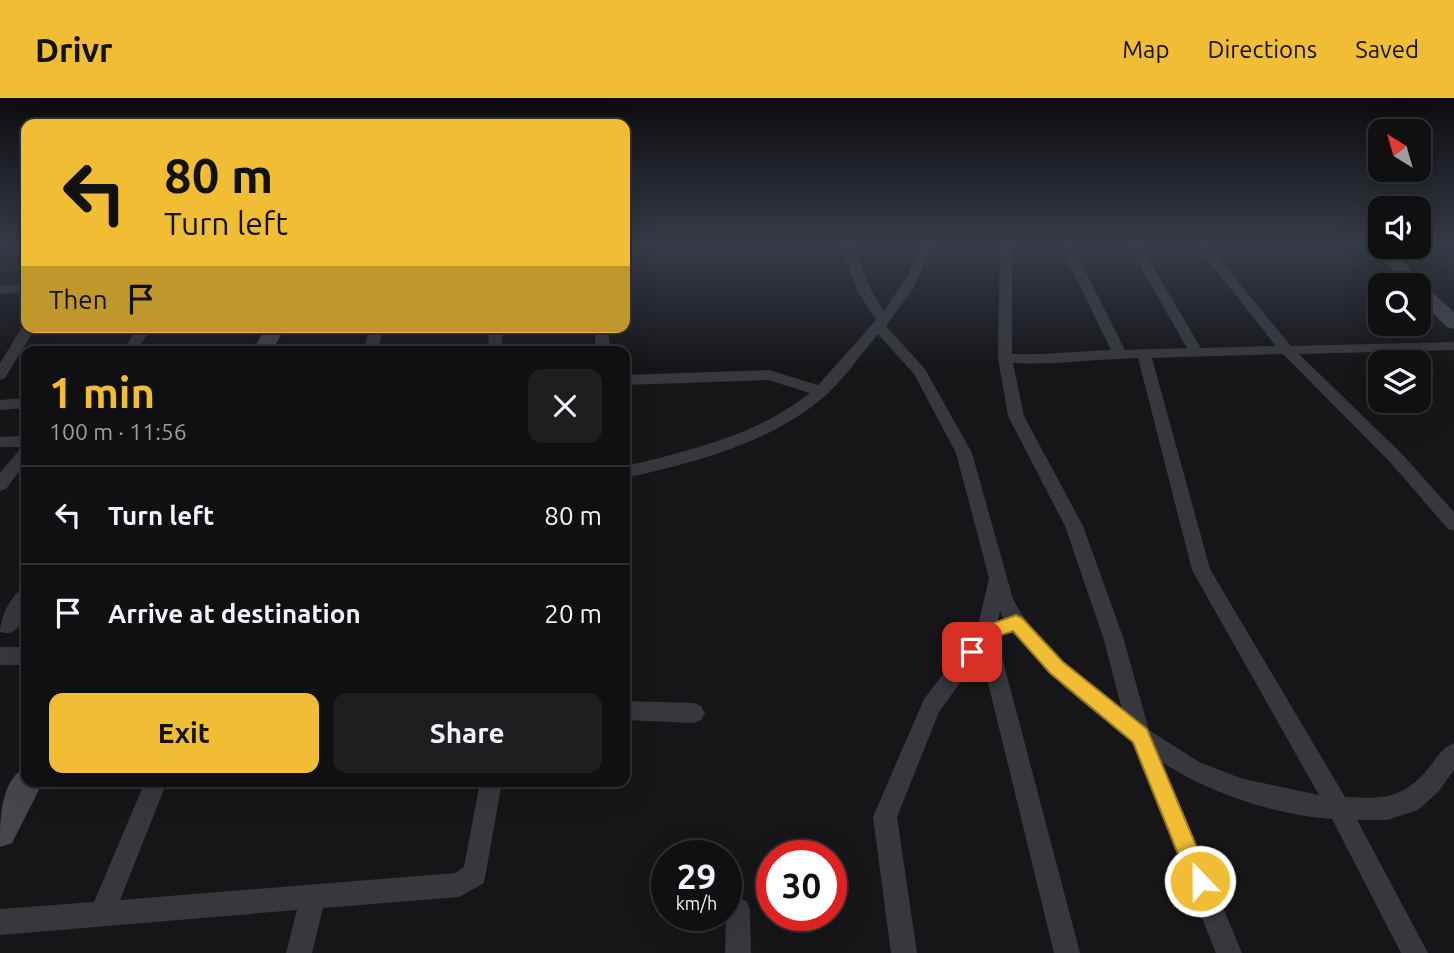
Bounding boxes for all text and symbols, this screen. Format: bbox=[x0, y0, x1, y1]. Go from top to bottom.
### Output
text: Drivr bbox=[35, 31, 113, 68]
text: Map bbox=[1122, 36, 1169, 63]
text: Directions bbox=[1207, 36, 1317, 63]
text: Saved bbox=[1355, 36, 1419, 63]
north arrow bbox=[1368, 119, 1432, 182]
map controls bbox=[1368, 119, 1431, 413]
icon: left bbox=[49, 147, 140, 238]
text: 80 m bbox=[164, 147, 273, 202]
button: sound bbox=[1368, 196, 1431, 259]
text: Turn left bbox=[164, 205, 288, 241]
button: search bbox=[1368, 273, 1431, 336]
icon: arrive bbox=[122, 280, 160, 318]
text: Then bbox=[49, 285, 108, 314]
button: layers bbox=[1368, 350, 1431, 413]
text: 1 min bbox=[49, 369, 155, 416]
button: close bbox=[528, 369, 602, 443]
text: 100 m · 11:56 bbox=[49, 419, 187, 444]
icon: left bbox=[49, 496, 87, 534]
text: Turn left bbox=[108, 501, 214, 530]
text: 80 m bbox=[544, 501, 602, 530]
icon: arrive bbox=[49, 594, 87, 632]
text: Arrive at destination bbox=[108, 599, 361, 628]
text: 20 m bbox=[544, 599, 602, 628]
pin bbox=[942, 622, 1002, 682]
icon: arrive bbox=[953, 633, 991, 671]
button: Exit bbox=[49, 693, 319, 773]
button: Share bbox=[333, 693, 602, 773]
speed limit sign: 30 bbox=[756, 840, 847, 931]
position arrow bbox=[1163, 844, 1237, 918]
text: 29 bbox=[677, 856, 716, 896]
text: km/h bbox=[676, 893, 717, 913]

